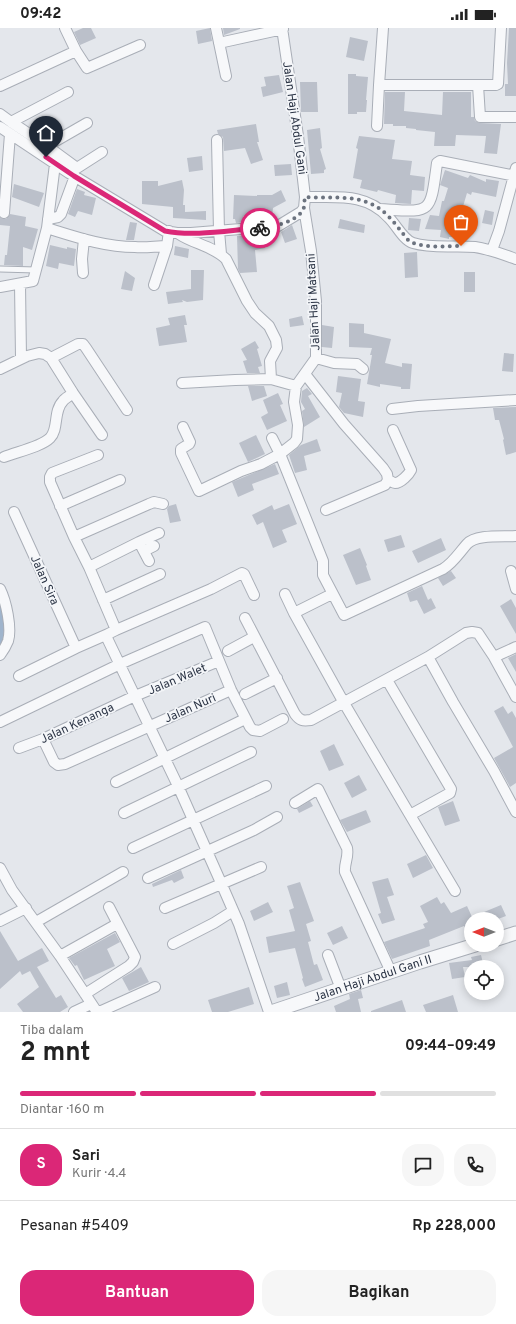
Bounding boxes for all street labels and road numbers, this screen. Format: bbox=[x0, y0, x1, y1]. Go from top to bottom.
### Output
street label: Jalan Haji Abdul Gani bbox=[278, 60, 310, 176]
street label: Jalan Haji Matsani bbox=[303, 253, 325, 351]
street label: Jalan Sira bbox=[26, 553, 62, 608]
street label: Jalan Walet bbox=[146, 660, 209, 699]
street label: Jalan Nuri bbox=[162, 690, 219, 727]
street label: Jalan Kenanga bbox=[38, 700, 117, 748]
street label: Jalan Haji Abdul Gani II bbox=[311, 952, 434, 1006]

